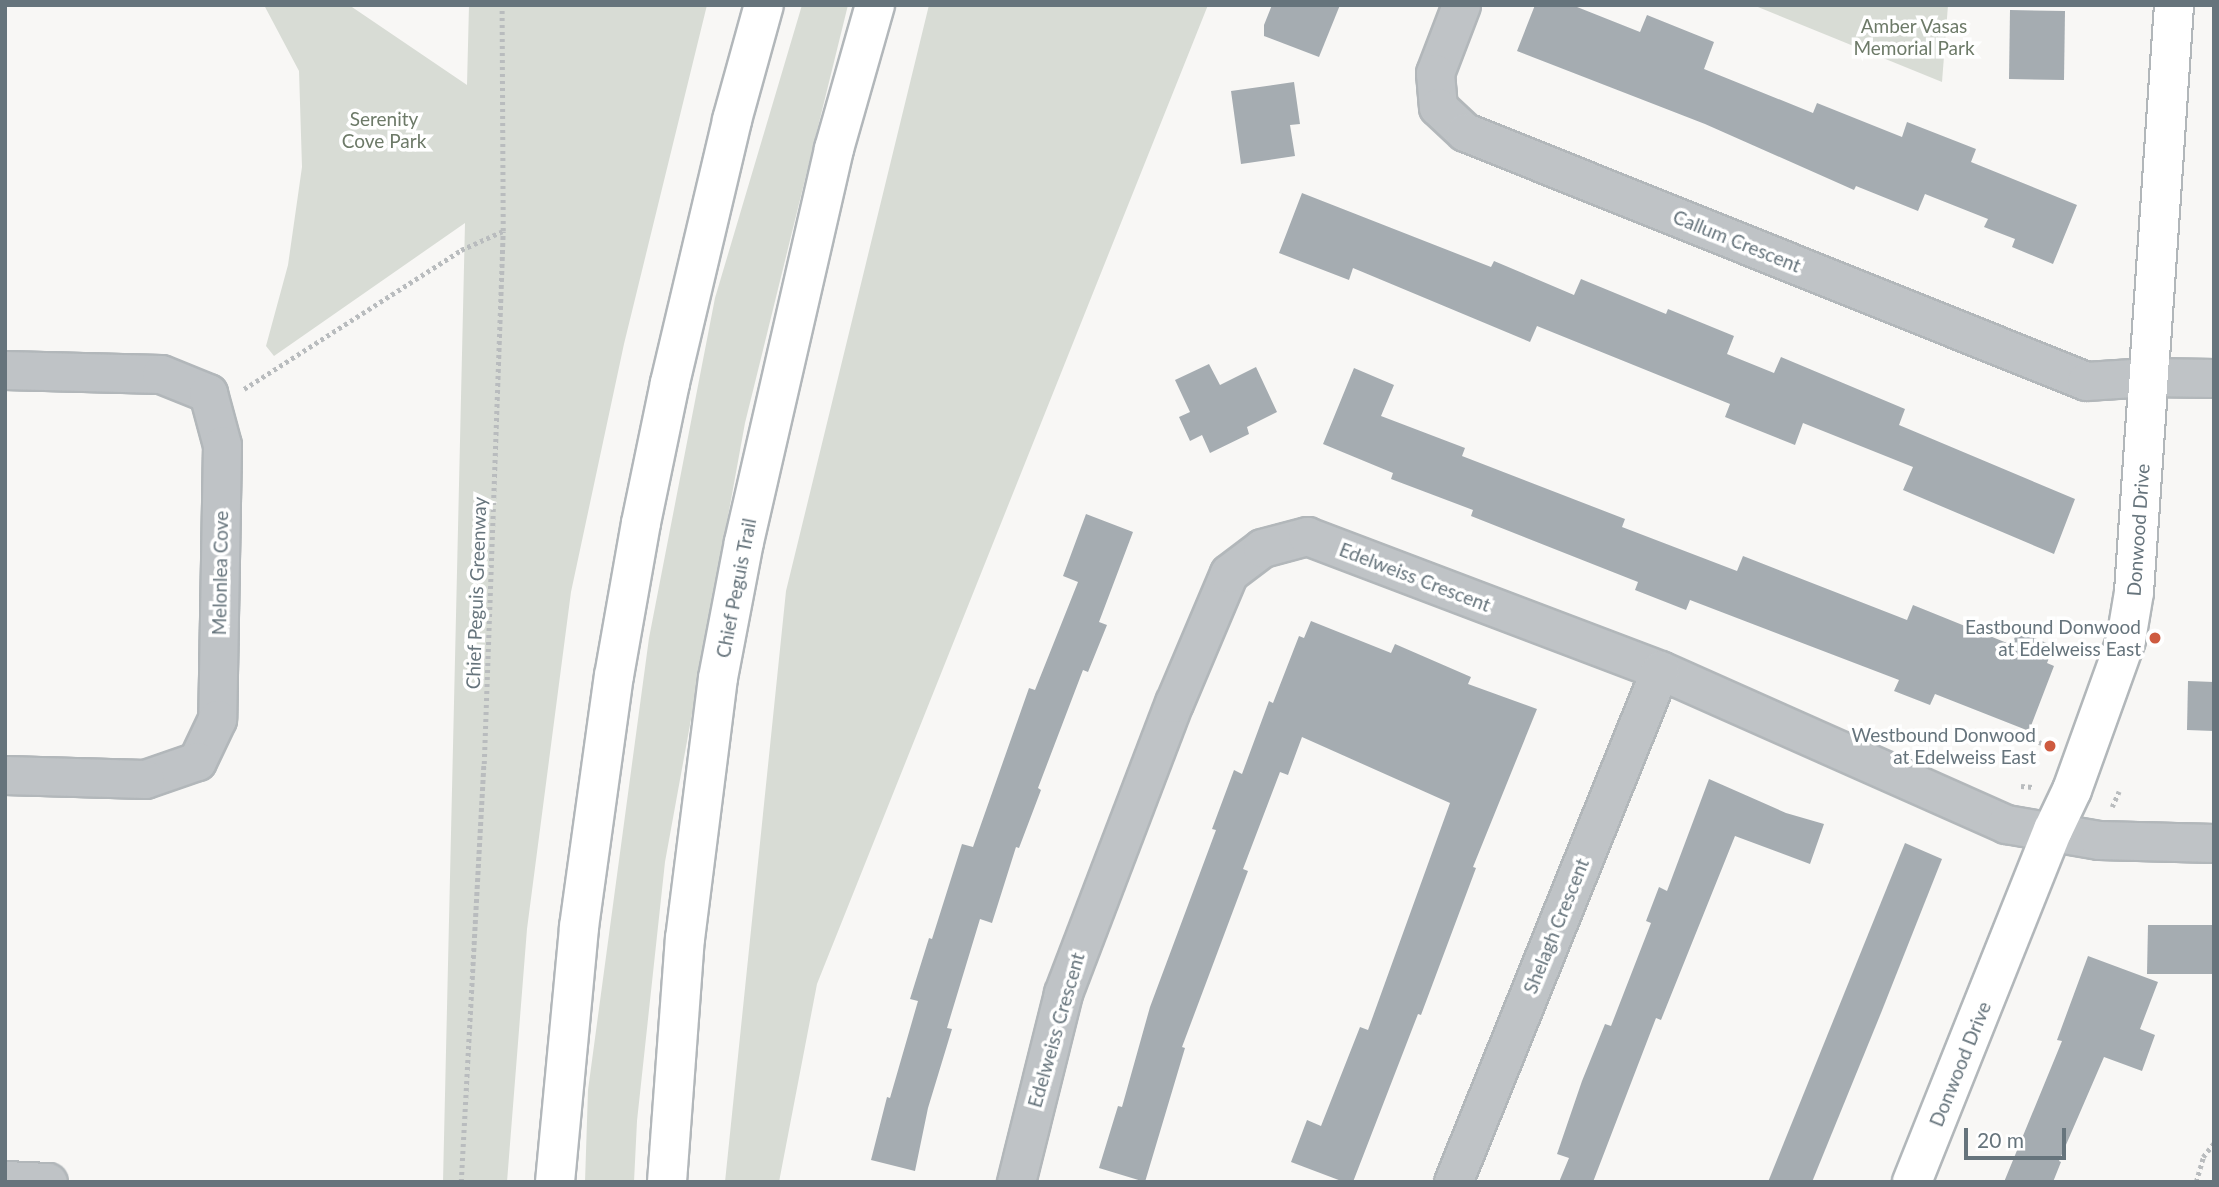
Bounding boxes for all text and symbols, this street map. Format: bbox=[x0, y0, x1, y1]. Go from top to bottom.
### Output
park label: Amber Vasas Memorial Park bbox=[1853, 15, 1975, 59]
park label: Serenity Cove Park bbox=[342, 108, 426, 152]
street label: Callum Crescent bbox=[1670, 205, 1804, 277]
street label: Donwood Drive bbox=[2122, 463, 2154, 597]
street label: Chief Peguis Greenway bbox=[461, 496, 491, 690]
street label: Melonlea Cove bbox=[208, 510, 232, 636]
street label: Chief Peguis Trail bbox=[711, 516, 761, 660]
street label: Edelweiss Crescent bbox=[1336, 538, 1494, 616]
place label: Eastbound Donwood at Edelweiss East bbox=[1965, 616, 2141, 660]
marker: Eastbound Donwood at Edelweiss East bbox=[2147, 630, 2163, 646]
place label: Westbound Donwood at Edelweiss East bbox=[1852, 724, 2036, 768]
marker: Westbound Donwood at Edelweiss East bbox=[2042, 738, 2058, 754]
street label: Shelagh Crescent bbox=[1519, 855, 1593, 997]
street label: Edelweiss Crescent bbox=[1023, 950, 1089, 1110]
street label: Donwood Drive bbox=[1925, 998, 1995, 1130]
scale bar bbox=[1967, 1114, 2068, 1158]
text: 20 m bbox=[1977, 1127, 2024, 1152]

